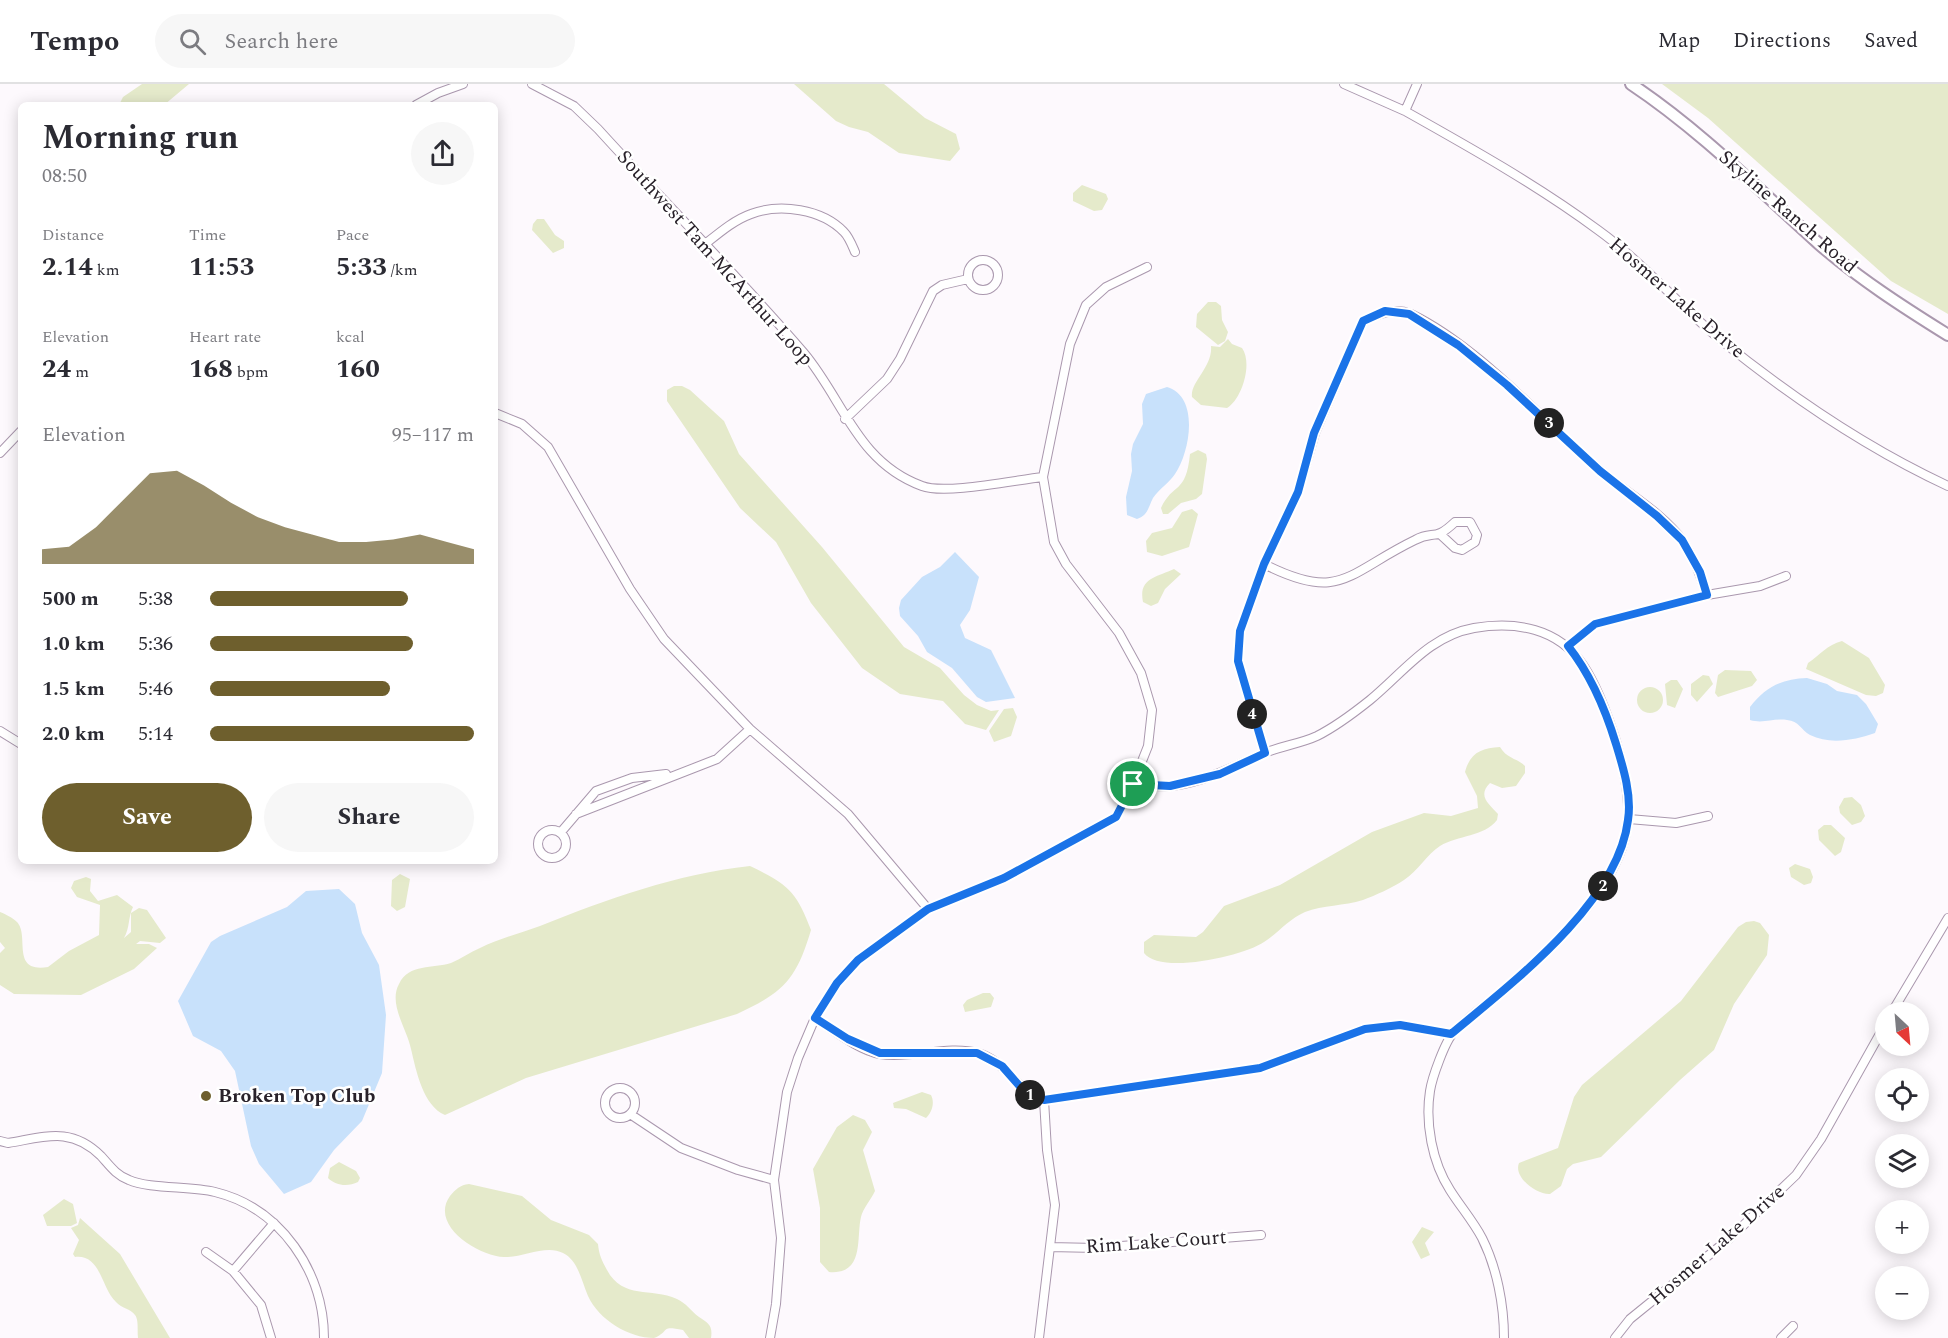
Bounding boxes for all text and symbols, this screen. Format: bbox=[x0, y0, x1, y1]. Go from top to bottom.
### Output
search box bbox=[155, 14, 575, 68]
text: Tempo bbox=[30, 20, 119, 63]
icon: search bbox=[176, 25, 209, 58]
text: Search here bbox=[224, 25, 338, 58]
text: Map bbox=[1658, 25, 1700, 57]
text: Directions bbox=[1733, 25, 1831, 57]
text: Saved bbox=[1864, 25, 1918, 57]
text: Morning run bbox=[42, 113, 239, 163]
button: share bbox=[411, 122, 474, 185]
street label: Southwest Tam McArthur Loop bbox=[610, 143, 820, 373]
street label: Skyline Ranch Road bbox=[1712, 143, 1864, 281]
text: 08:50 bbox=[42, 161, 87, 191]
text: Distance bbox=[42, 223, 104, 247]
text: Time bbox=[189, 223, 226, 247]
text: Pace bbox=[336, 223, 369, 247]
street label: Hosmer Lake Drive bbox=[1602, 230, 1752, 366]
text: 2.14 bbox=[42, 247, 93, 287]
text: 11:53 bbox=[189, 247, 254, 287]
text: 5:33 bbox=[336, 247, 387, 287]
text: km bbox=[93, 258, 119, 282]
text: /km bbox=[387, 258, 417, 282]
text: Elevation bbox=[42, 325, 109, 349]
text: Heart rate bbox=[189, 325, 261, 349]
text: kcal bbox=[336, 325, 365, 349]
text: 24 bbox=[42, 349, 71, 389]
text: 168 bbox=[189, 349, 233, 389]
text: 160 bbox=[336, 349, 380, 389]
text: m bbox=[71, 360, 89, 384]
text: bpm bbox=[233, 360, 269, 384]
pin: 3 bbox=[1534, 408, 1564, 438]
text: 3 bbox=[1545, 411, 1553, 435]
text: Elevation bbox=[42, 420, 126, 450]
text: 95–117 m bbox=[392, 420, 474, 450]
text: 500 m bbox=[42, 584, 99, 614]
text: 5:38 bbox=[138, 584, 173, 614]
text: 1.0 km bbox=[42, 629, 105, 659]
text: 5:36 bbox=[138, 629, 173, 659]
text: 1.5 km bbox=[42, 674, 105, 704]
text: 5:46 bbox=[138, 674, 173, 704]
pin: 4 bbox=[1237, 699, 1267, 729]
text: 4 bbox=[1248, 702, 1256, 726]
text: 2.0 km bbox=[42, 719, 105, 749]
text: 5:14 bbox=[138, 719, 173, 749]
pin bbox=[1107, 758, 1158, 809]
icon: arrive bbox=[1116, 767, 1149, 800]
button: Save bbox=[42, 783, 252, 852]
button: Share bbox=[264, 783, 474, 852]
pin: 2 bbox=[1588, 871, 1618, 901]
text: 2 bbox=[1599, 874, 1607, 898]
north arrow bbox=[1875, 1002, 1929, 1056]
map controls bbox=[1875, 1002, 1929, 1320]
button: locate bbox=[1875, 1068, 1929, 1122]
pin: 1 bbox=[1015, 1080, 1045, 1110]
place label: Broken Top Club bbox=[218, 1081, 375, 1111]
text: 1 bbox=[1026, 1083, 1034, 1107]
marker: Broken Top Club bbox=[199, 1089, 213, 1103]
button: layers bbox=[1875, 1134, 1929, 1188]
street label: Hosmer Lake Drive bbox=[1642, 1177, 1792, 1313]
button: + bbox=[1875, 1200, 1929, 1254]
street label: Rim Lake Court bbox=[1085, 1222, 1227, 1262]
button: − bbox=[1875, 1266, 1929, 1320]

